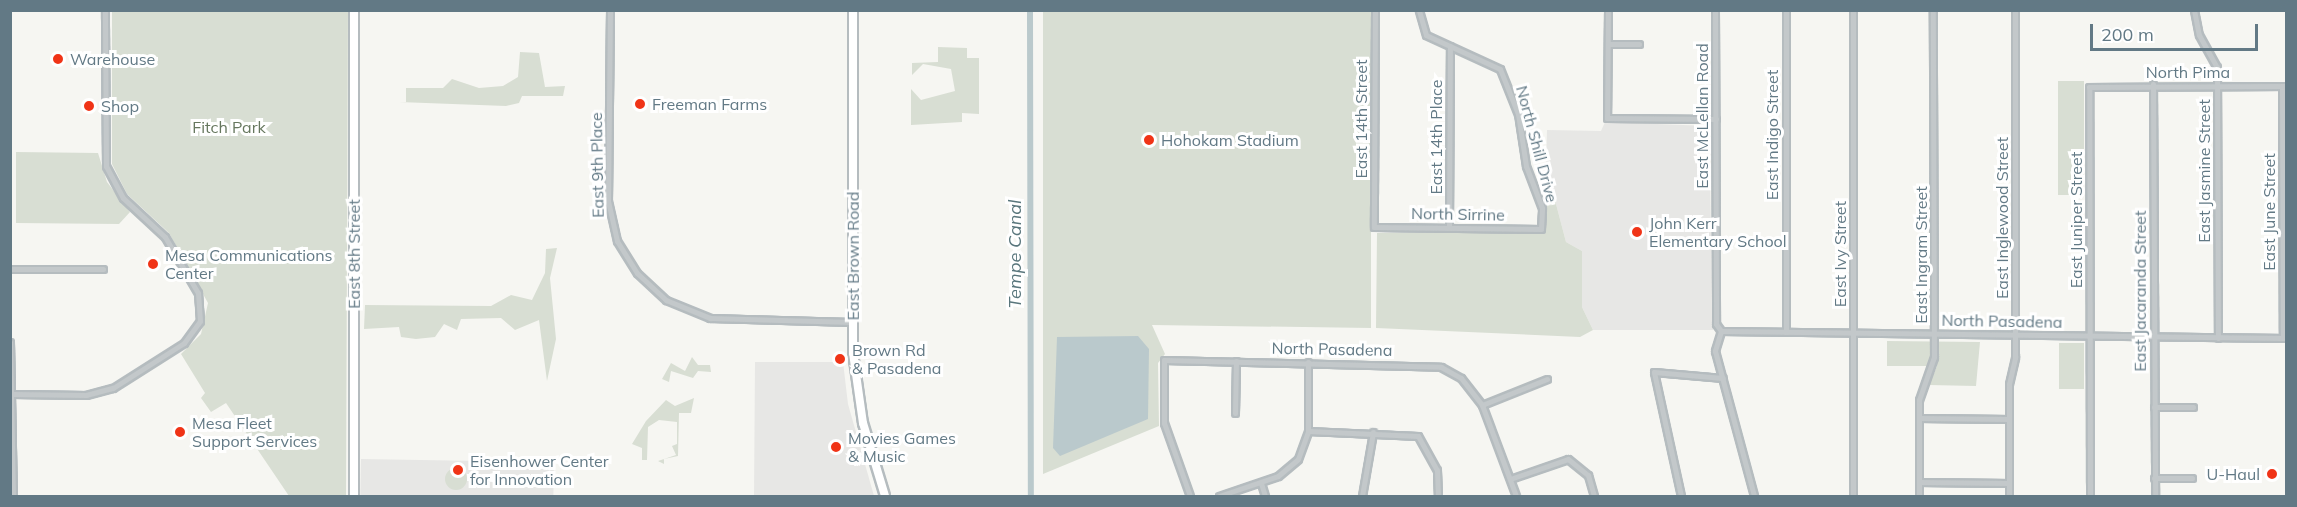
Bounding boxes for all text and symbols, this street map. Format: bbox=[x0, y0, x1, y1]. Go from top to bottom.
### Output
scale bar bbox=[2093, 12, 2261, 50]
text: 200 m bbox=[2101, 23, 2154, 46]
street label: East McLellan Road bbox=[1692, 43, 1712, 189]
place label: Warehouse bbox=[70, 49, 155, 69]
marker: Warehouse bbox=[51, 52, 65, 66]
street label: East 14th Street bbox=[1351, 59, 1371, 179]
street label: North Pima bbox=[2146, 62, 2230, 82]
street label: East Indigo Street bbox=[1762, 70, 1782, 200]
street label: East 14th Place bbox=[1426, 79, 1446, 195]
street label: North Shill Drive bbox=[1512, 84, 1562, 204]
place label: Freeman Farms bbox=[652, 94, 767, 114]
place label: Shop bbox=[101, 96, 139, 116]
marker: Freeman Farms bbox=[633, 97, 647, 111]
marker: Shop bbox=[82, 99, 96, 113]
street label: East Jasmine Street bbox=[2194, 99, 2214, 243]
street label: East 9th Place bbox=[586, 112, 608, 218]
park label: Fitch Park bbox=[192, 117, 266, 137]
place label: Hohokam Stadium bbox=[1161, 130, 1299, 150]
marker: Hohokam Stadium bbox=[1142, 133, 1156, 147]
street label: East Inglewood Street bbox=[1992, 137, 2012, 299]
street label: East Juniper Street bbox=[2066, 152, 2086, 288]
street label: East June Street bbox=[2259, 153, 2279, 271]
street label: East Ingram Street bbox=[1911, 186, 1931, 324]
street label: East Brown Road bbox=[843, 192, 863, 320]
street label: East 8th Street bbox=[344, 199, 364, 309]
water label: Tempe Canal bbox=[1004, 200, 1026, 308]
street label: East Ivy Street bbox=[1830, 201, 1850, 307]
street label: North Sirrine bbox=[1411, 204, 1505, 224]
street label: East Jacaranda Street bbox=[2130, 210, 2150, 372]
place label: John Kerr Elementary School bbox=[1649, 213, 1787, 251]
marker: John Kerr Elementary School bbox=[1630, 225, 1644, 239]
place label: Mesa Communications Center bbox=[165, 245, 332, 283]
marker: Mesa Communications Center bbox=[146, 257, 160, 271]
street label: North Pasadena bbox=[1941, 310, 2063, 332]
street label: North Pasadena bbox=[1271, 338, 1393, 360]
place label: Brown Rd & Pasadena bbox=[852, 340, 941, 378]
marker: Brown Rd & Pasadena bbox=[833, 352, 847, 366]
place label: Mesa Fleet Support Services bbox=[192, 413, 317, 451]
marker: Mesa Fleet Support Services bbox=[173, 425, 187, 439]
place label: Movies Games & Music bbox=[848, 428, 956, 466]
marker: Movies Games & Music bbox=[829, 440, 843, 454]
place label: Eisenhower Center for Innovation bbox=[470, 451, 609, 489]
marker: Eisenhower Center for Innovation bbox=[451, 463, 465, 477]
place label: U-Haul bbox=[2207, 464, 2260, 484]
marker: U-Haul bbox=[2265, 467, 2279, 481]

